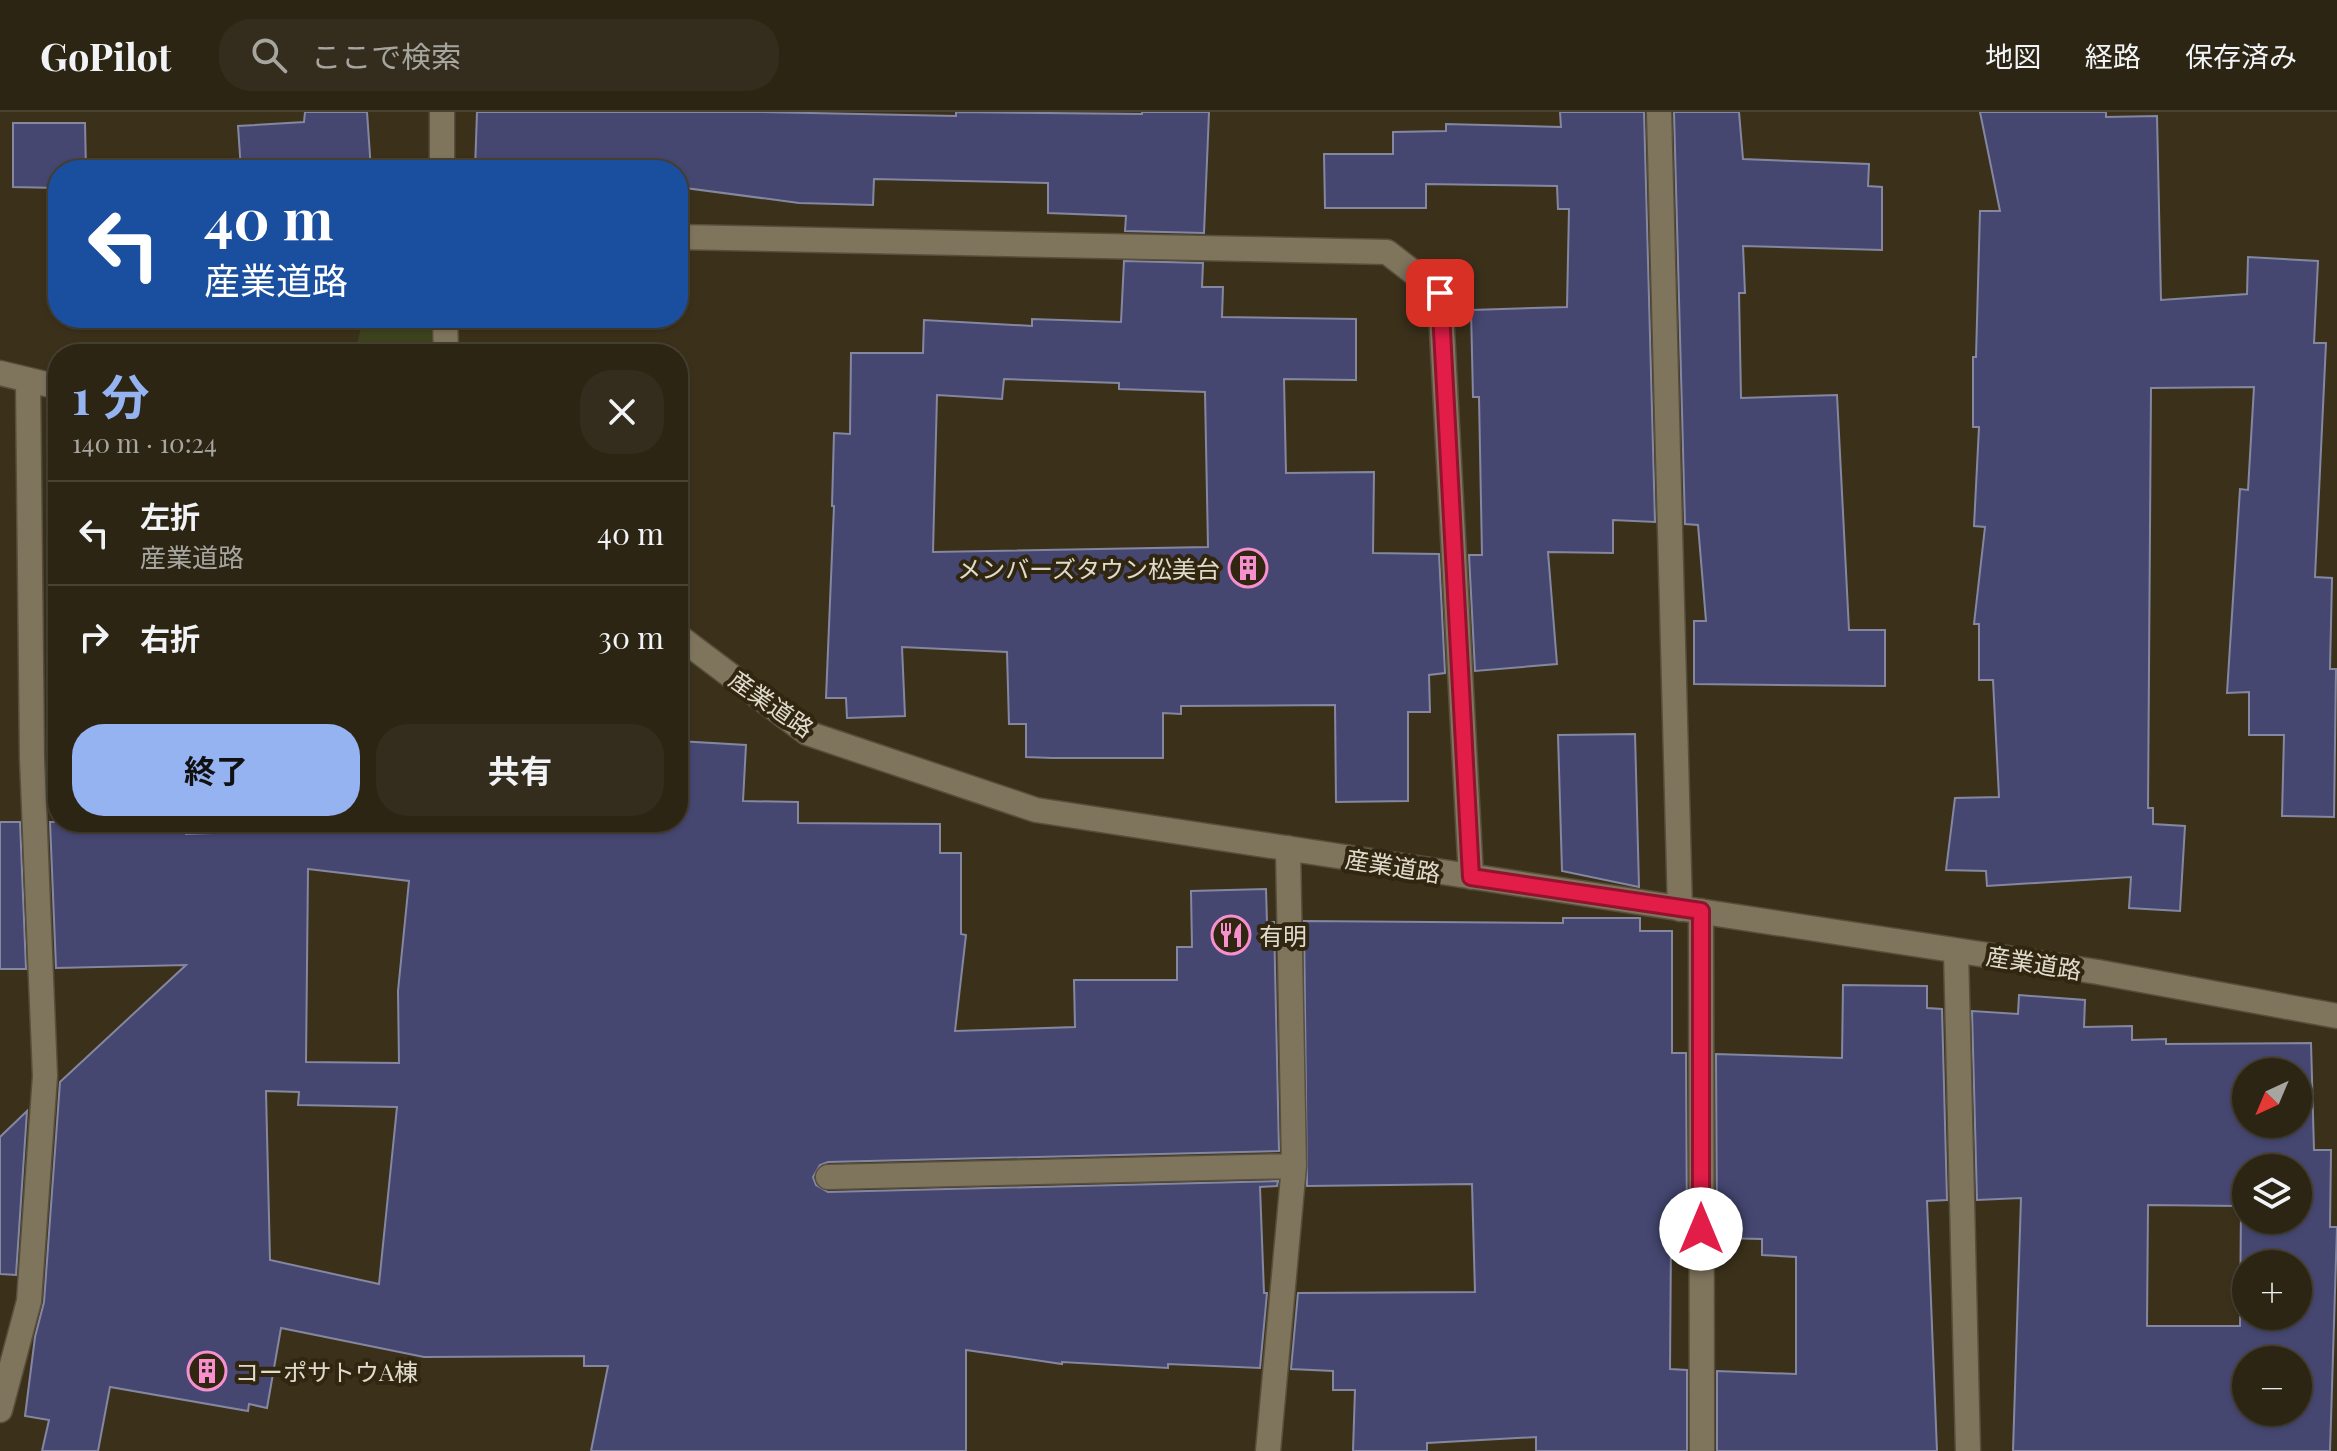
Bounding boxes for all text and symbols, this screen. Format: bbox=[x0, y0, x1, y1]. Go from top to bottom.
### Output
search box bbox=[219, 19, 779, 91]
text: GoPilot bbox=[40, 30, 171, 81]
icon: search bbox=[247, 33, 291, 77]
text: ここで検索 bbox=[311, 36, 461, 76]
text: 地図 bbox=[1985, 37, 2041, 74]
text: 経路 bbox=[2085, 37, 2141, 74]
text: 保存済み bbox=[2185, 37, 2297, 74]
text: 40 m bbox=[204, 180, 333, 255]
icon: left bbox=[72, 192, 176, 296]
text: 産業道路 bbox=[204, 255, 348, 303]
pin bbox=[1406, 259, 1474, 327]
icon: arrive bbox=[1418, 271, 1462, 315]
text: 1 分 bbox=[72, 363, 150, 427]
button: close bbox=[580, 370, 664, 454]
text: 140 m · 10:24 bbox=[72, 425, 217, 460]
text: 左折 bbox=[140, 496, 200, 536]
icon: left bbox=[72, 511, 116, 555]
text: 40 m bbox=[597, 513, 664, 553]
text: 産業道路 bbox=[140, 539, 244, 574]
building icon: メンバーズタウン松美台 bbox=[1227, 547, 1269, 589]
place label: メンバーズタウン松美台 bbox=[957, 552, 1220, 584]
icon: right bbox=[72, 615, 116, 659]
text: 30 m bbox=[598, 617, 664, 657]
text: 右折 bbox=[140, 618, 200, 658]
street label: 産業道路 bbox=[724, 662, 820, 744]
button: 終了 bbox=[72, 724, 360, 816]
button: 共有 bbox=[376, 724, 664, 816]
street label: 産業道路 bbox=[1343, 842, 1443, 888]
restaurant icon: 有明 bbox=[1210, 914, 1252, 956]
place label: 有明 bbox=[1259, 919, 1307, 951]
street label: 産業道路 bbox=[1984, 939, 2084, 985]
north arrow bbox=[2232, 1058, 2312, 1138]
map controls bbox=[2232, 1058, 2312, 1426]
button: layers bbox=[2232, 1154, 2312, 1234]
position arrow bbox=[1659, 1187, 1743, 1271]
button: + bbox=[2232, 1250, 2312, 1330]
button: − bbox=[2232, 1346, 2312, 1426]
building icon: コーポサトウA棟 bbox=[186, 1350, 228, 1392]
place label: コーポサトウA棟 bbox=[235, 1355, 418, 1387]

